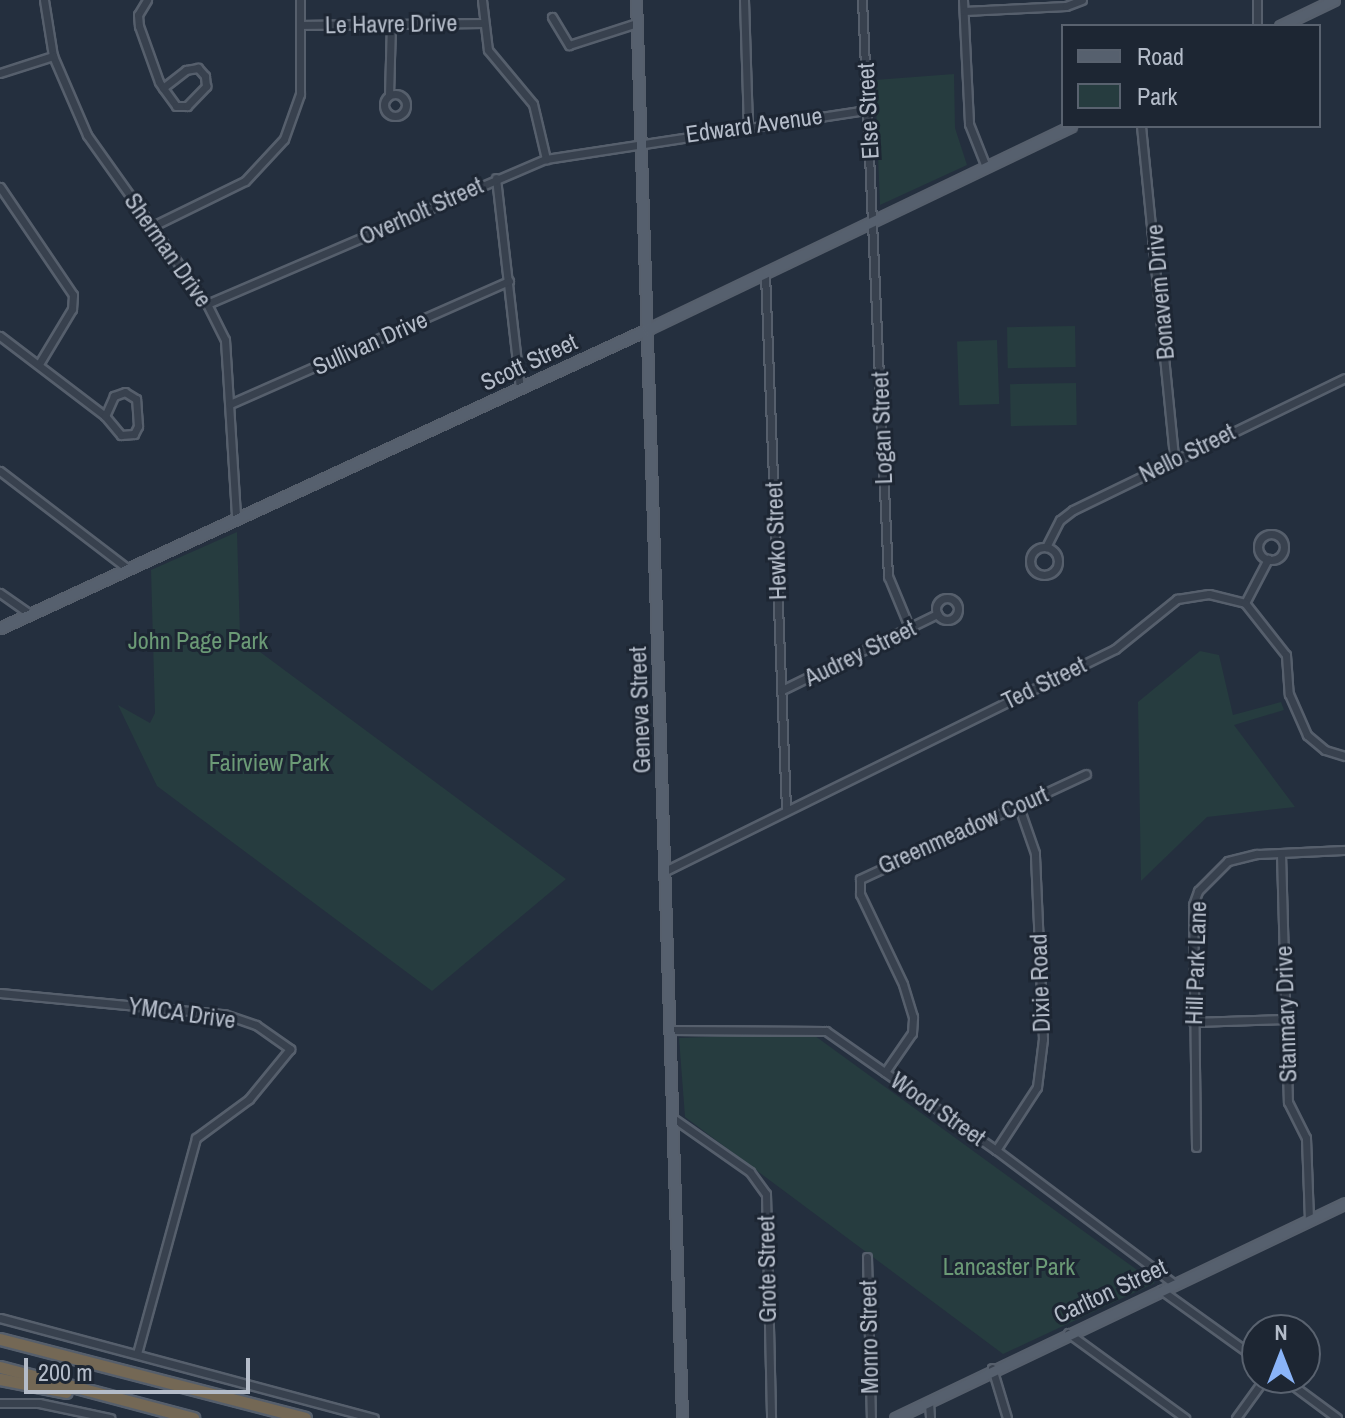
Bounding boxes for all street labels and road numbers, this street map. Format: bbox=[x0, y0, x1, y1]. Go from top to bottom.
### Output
street label: Le Havre Drive bbox=[325, 8, 457, 40]
street label: Else Street bbox=[851, 62, 885, 160]
street label: Edward Avenue bbox=[683, 101, 825, 149]
street label: Overholt Street bbox=[355, 171, 487, 251]
street label: Sherman Drive bbox=[118, 188, 218, 312]
street label: Bonavem Drive bbox=[1140, 223, 1180, 361]
street label: Sullivan Drive bbox=[308, 305, 432, 381]
street label: Scott Street bbox=[476, 327, 582, 397]
street label: Logan Street bbox=[866, 371, 898, 485]
street label: Nello Street bbox=[1134, 418, 1240, 488]
street label: Hewko Street bbox=[760, 481, 792, 601]
street label: Audrey Street bbox=[800, 614, 920, 692]
street label: Geneva Street bbox=[623, 646, 657, 774]
street label: Ted Street bbox=[997, 650, 1091, 716]
street label: Greenmeadow Court bbox=[874, 780, 1052, 880]
street label: Hill Park Lane bbox=[1179, 901, 1213, 1025]
street label: Dixie Road bbox=[1024, 933, 1056, 1033]
street label: Stanmary Drive bbox=[1269, 945, 1303, 1083]
street label: YMCA Drive bbox=[126, 991, 238, 1035]
street label: Wood Street bbox=[885, 1066, 991, 1152]
street label: Grote Street bbox=[752, 1215, 782, 1323]
street label: Carlton Street bbox=[1049, 1252, 1171, 1330]
street label: Monro Street bbox=[854, 1280, 884, 1394]

